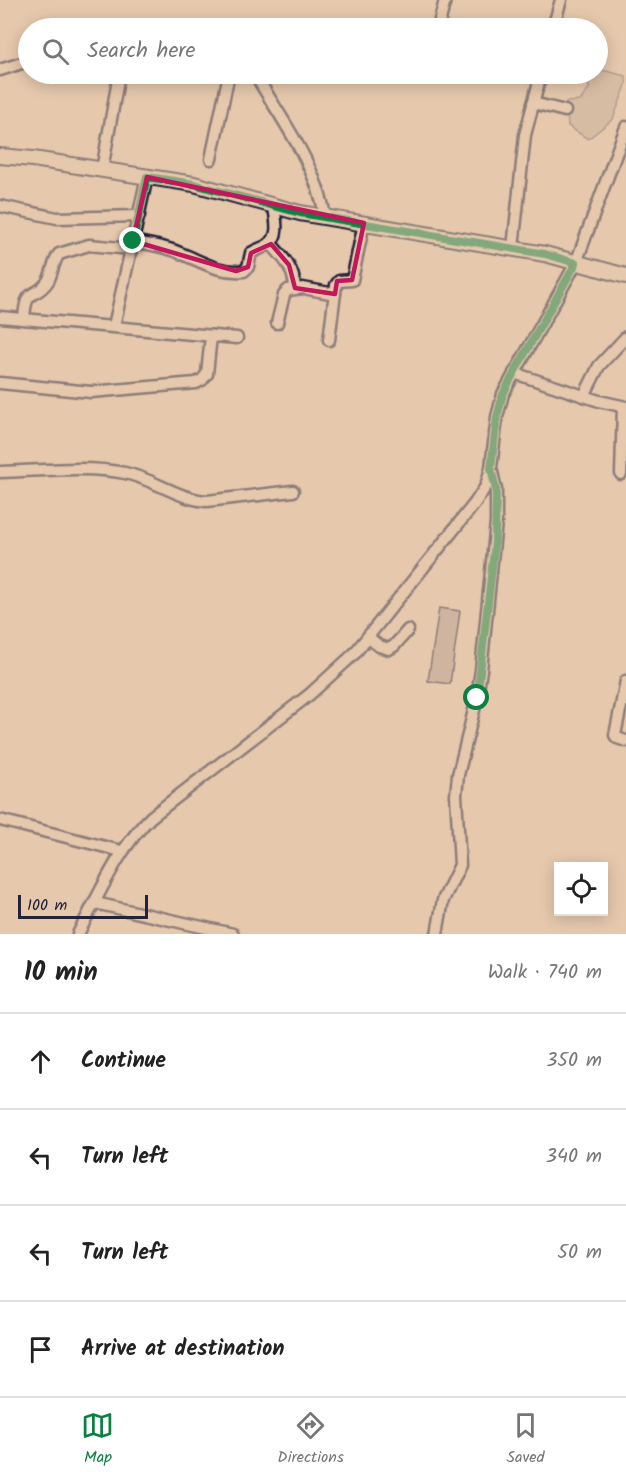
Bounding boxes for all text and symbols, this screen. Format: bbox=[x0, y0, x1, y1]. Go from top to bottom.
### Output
search box bbox=[18, 18, 608, 84]
text: Search here bbox=[87, 34, 195, 69]
icon: search bbox=[39, 35, 72, 68]
route end bbox=[119, 227, 145, 253]
route start bbox=[463, 684, 489, 710]
map controls bbox=[554, 862, 608, 916]
button: locate bbox=[554, 862, 608, 916]
scale bar bbox=[18, 892, 148, 920]
text: 100 m bbox=[27, 893, 67, 918]
text: 10 min bbox=[24, 952, 98, 994]
text: Walk · 740 m bbox=[488, 957, 602, 989]
text: Continue bbox=[81, 1044, 166, 1079]
icon: ahead bbox=[24, 1045, 57, 1078]
text: 350 m bbox=[546, 1045, 602, 1077]
text: Turn left bbox=[81, 1140, 168, 1175]
icon: left bbox=[24, 1141, 57, 1174]
text: 340 m bbox=[546, 1141, 602, 1173]
text: Turn left bbox=[81, 1236, 168, 1271]
icon: left bbox=[24, 1237, 57, 1270]
text: 50 m bbox=[557, 1237, 602, 1269]
text: Arrive at destination bbox=[81, 1332, 284, 1367]
icon: arrive bbox=[24, 1333, 57, 1366]
tab: Map bbox=[81, 1409, 114, 1470]
tab: Directions bbox=[277, 1409, 344, 1470]
tab: Saved bbox=[507, 1409, 545, 1470]

